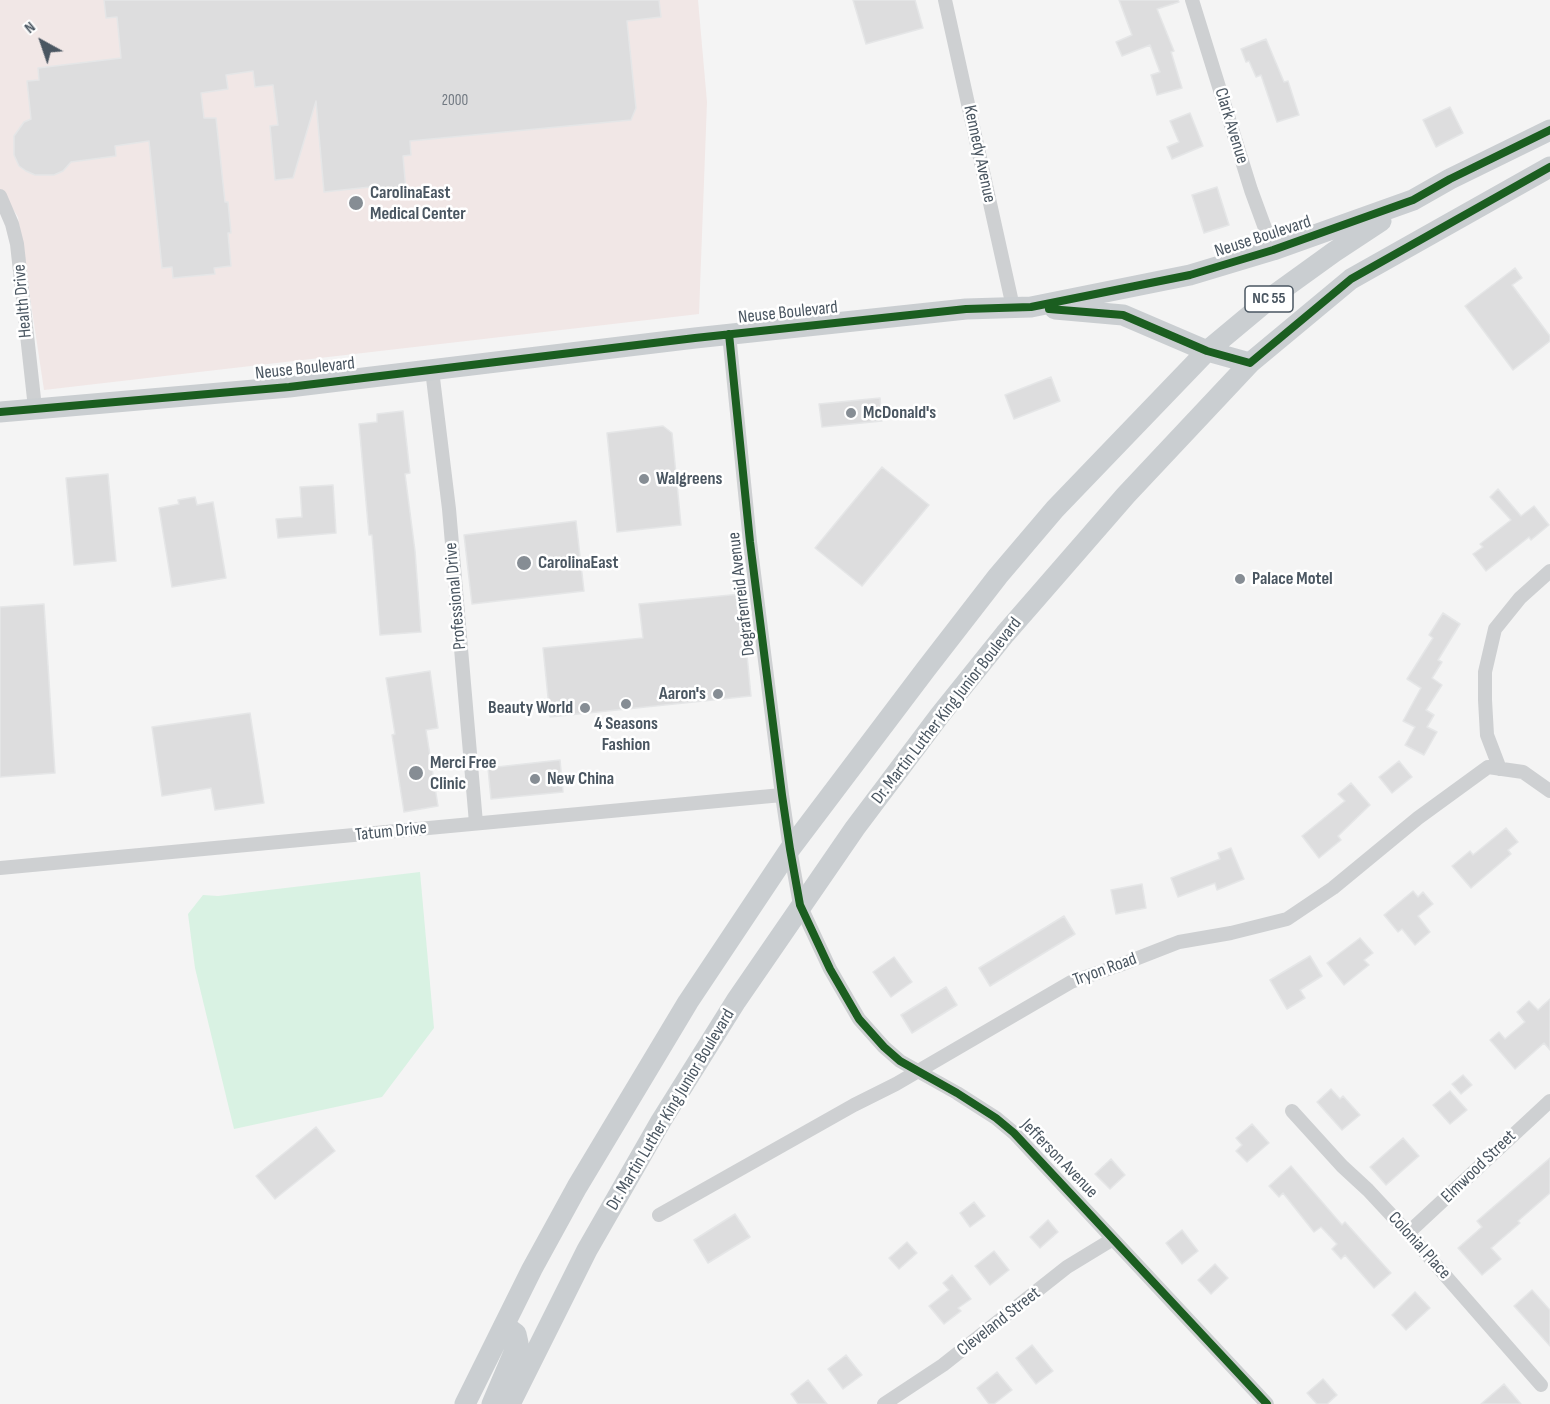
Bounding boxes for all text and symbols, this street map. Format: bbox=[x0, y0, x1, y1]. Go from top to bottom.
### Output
north arrow bbox=[12, 12, 72, 72]
text: N bbox=[21, 18, 39, 38]
street label: Clark Avenue bbox=[1209, 86, 1253, 166]
house number: 2000 bbox=[442, 92, 468, 110]
street label: Kennedy Avenue bbox=[958, 103, 1000, 205]
place label: CarolinaEast Medical Center bbox=[370, 182, 466, 224]
marker: CarolinaEast Medical Center bbox=[347, 194, 365, 212]
street label: Neuse Boulevard bbox=[1212, 211, 1314, 263]
street label: Health Drive bbox=[9, 263, 37, 339]
road number: NC 55 bbox=[1245, 286, 1293, 312]
street label: Neuse Boulevard bbox=[737, 297, 839, 329]
street label: Neuse Boulevard bbox=[254, 353, 356, 385]
place label: McDonald's bbox=[863, 402, 936, 424]
marker: McDonald's bbox=[844, 406, 858, 420]
place label: Walgreens bbox=[656, 468, 722, 490]
marker: Walgreens bbox=[637, 472, 651, 486]
street label: Degrafenreid Avenue bbox=[724, 531, 760, 657]
street label: Professional Drive bbox=[441, 541, 471, 651]
place label: CarolinaEast bbox=[538, 552, 618, 574]
marker: CarolinaEast bbox=[515, 554, 533, 572]
place label: Palace Motel bbox=[1252, 568, 1333, 590]
marker: Palace Motel bbox=[1233, 572, 1247, 586]
street label: Dr. Martin Luther King Junior Boulevard bbox=[867, 613, 1027, 809]
place label: Aaron's bbox=[659, 683, 706, 705]
marker: Aaron's bbox=[711, 687, 725, 701]
place label: Beauty World bbox=[488, 697, 573, 719]
marker: 4 Seasons Fashion bbox=[619, 697, 633, 711]
marker: Beauty World bbox=[578, 701, 592, 715]
place label: 4 Seasons Fashion bbox=[594, 713, 658, 756]
place label: Merci Free Clinic bbox=[430, 752, 497, 795]
marker: Merci Free Clinic bbox=[407, 764, 425, 782]
place label: New China bbox=[547, 768, 614, 790]
marker: New China bbox=[528, 772, 542, 786]
street label: Tatum Drive bbox=[354, 818, 428, 846]
street label: Tryon Road bbox=[1070, 949, 1140, 991]
street label: Dr. Martin Luther King Junior Boulevard bbox=[602, 1006, 740, 1214]
street label: Jefferson Avenue bbox=[1016, 1115, 1102, 1203]
street label: Elmwood Street bbox=[1437, 1126, 1521, 1208]
street label: Colonial Place bbox=[1383, 1208, 1455, 1284]
street label: Cleveland Street bbox=[953, 1283, 1045, 1361]

